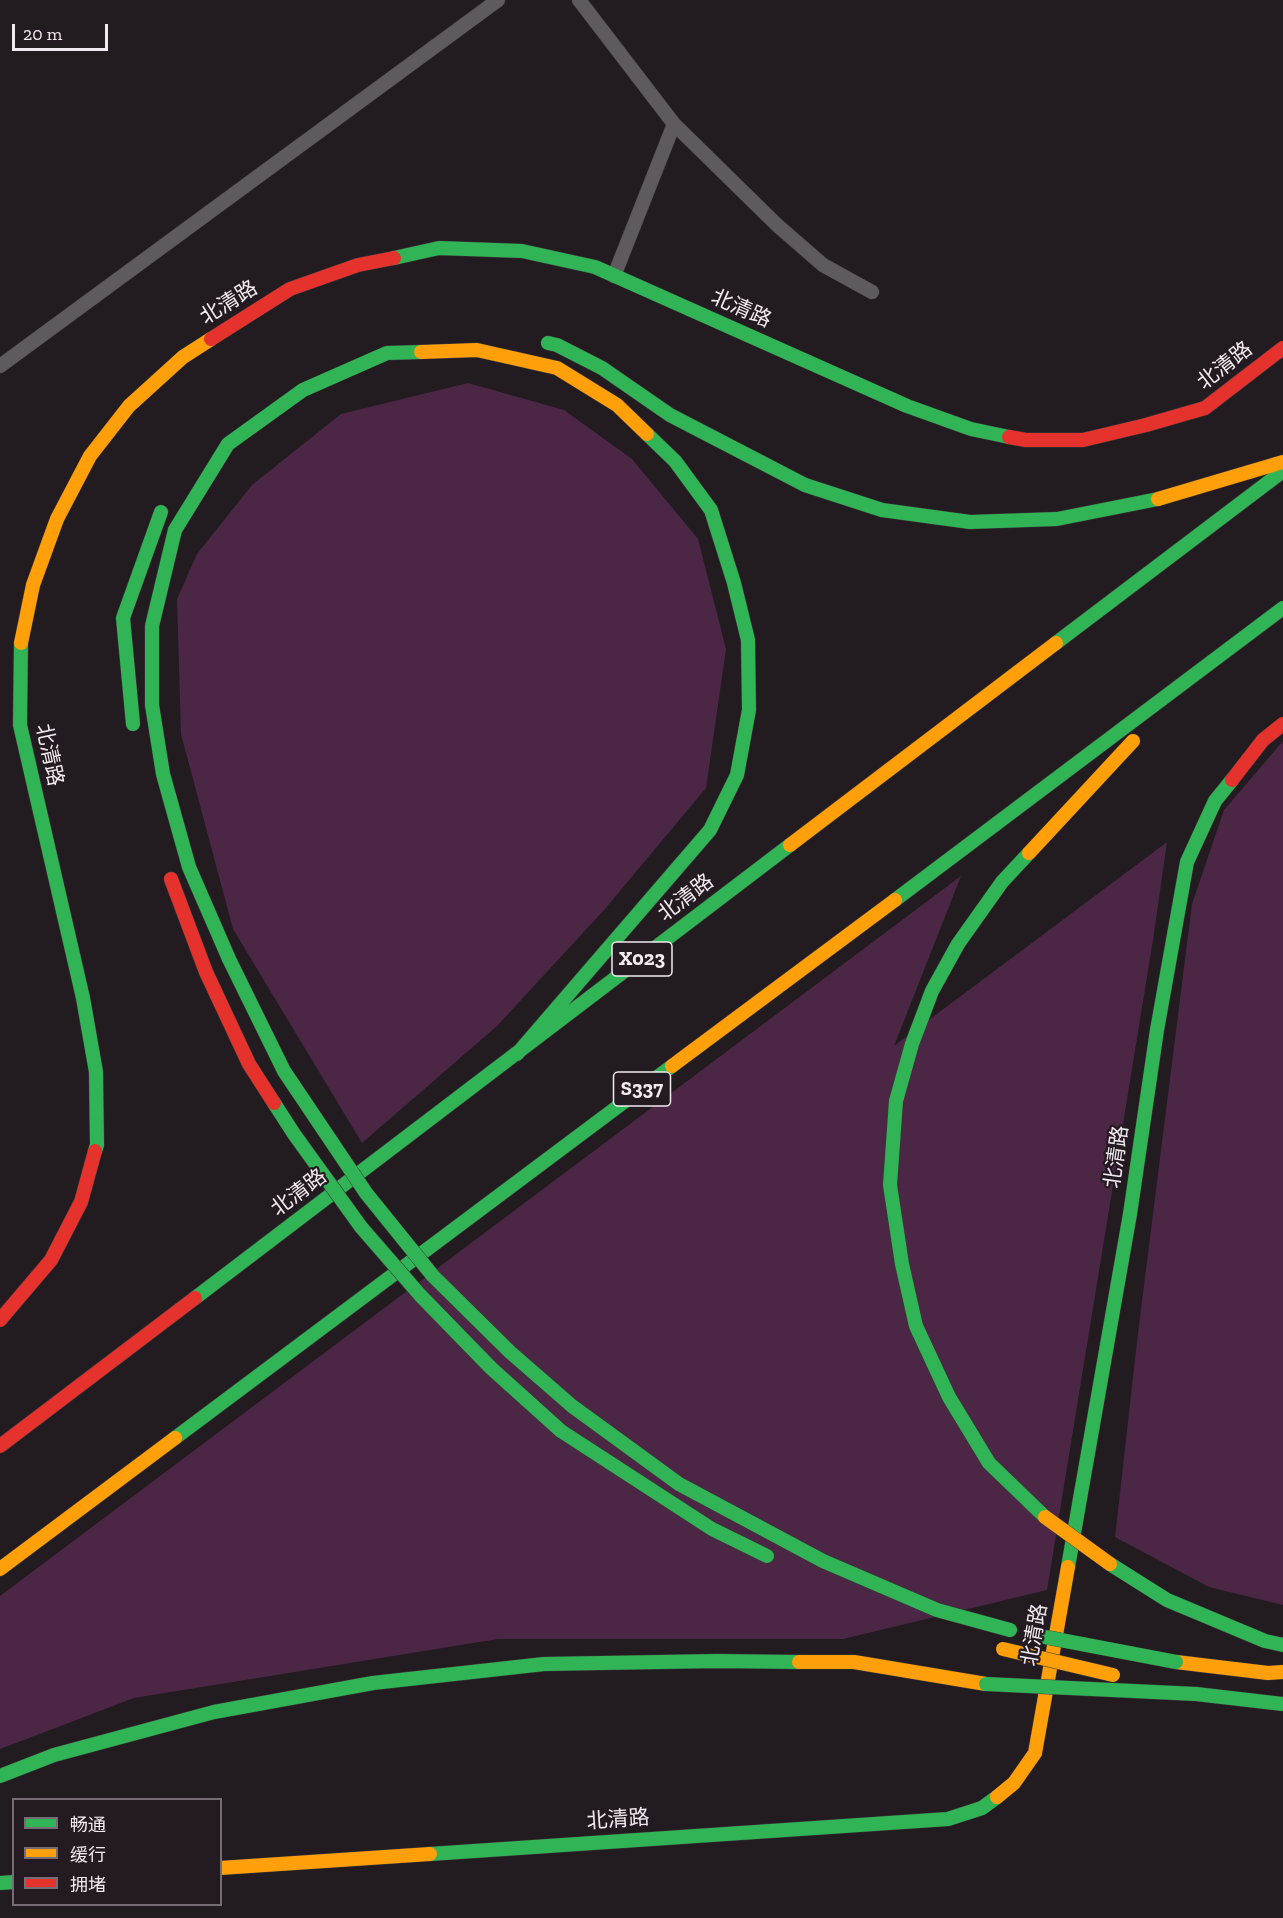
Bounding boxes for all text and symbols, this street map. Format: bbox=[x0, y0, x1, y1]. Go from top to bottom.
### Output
scale bar bbox=[15, 12, 111, 50]
text: 20 m bbox=[23, 23, 62, 45]
street label: 北清路 bbox=[196, 276, 262, 330]
street label: 北清路 bbox=[707, 285, 775, 333]
street label: 北清路 bbox=[1192, 337, 1258, 395]
street label: 北清路 bbox=[30, 722, 68, 788]
street label: 北清路 bbox=[653, 869, 719, 927]
road number: X023 bbox=[612, 942, 672, 976]
road number: S337 bbox=[614, 1072, 670, 1106]
street label: 北清路 bbox=[1100, 1124, 1134, 1190]
street label: 北清路 bbox=[266, 1164, 332, 1222]
street label: 北清路 bbox=[1017, 1602, 1053, 1668]
legend bbox=[12, 1798, 222, 1906]
street label: 北清路 bbox=[586, 1805, 650, 1835]
text: 畅通 bbox=[70, 1814, 106, 1836]
text: 缓行 bbox=[70, 1844, 106, 1866]
text: 拥堵 bbox=[70, 1874, 106, 1896]

